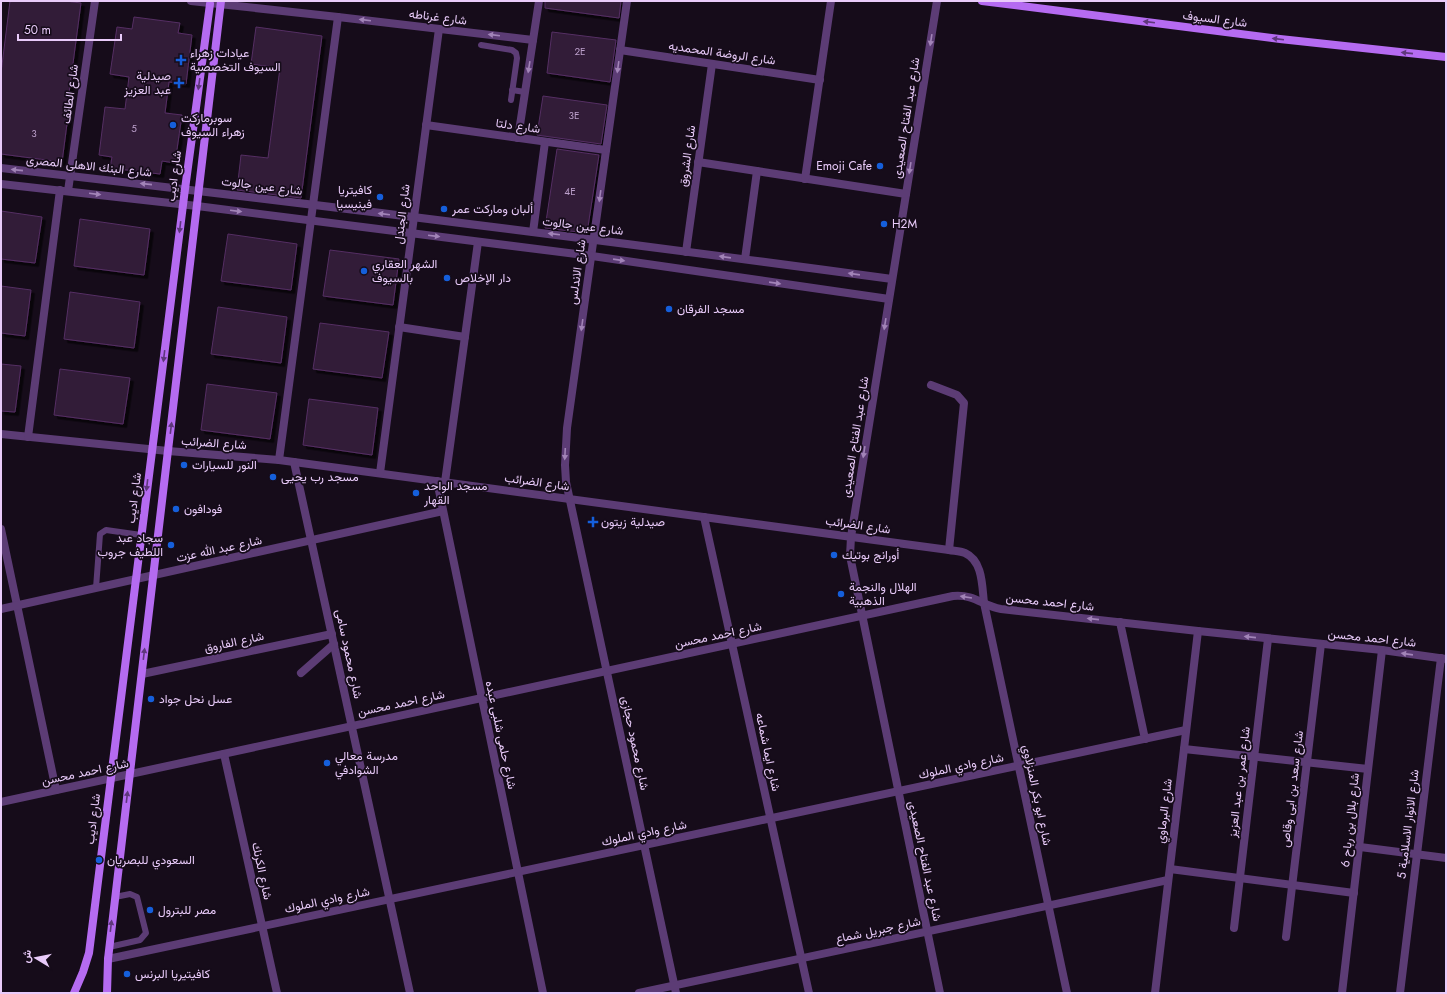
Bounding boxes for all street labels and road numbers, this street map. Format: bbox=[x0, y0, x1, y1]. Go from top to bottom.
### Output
street label: شارع غرناطه bbox=[408, 5, 468, 29]
street label: شارع السيوف bbox=[1182, 6, 1248, 32]
street label: شارع الروضة المحمديه bbox=[667, 37, 777, 69]
street label: شارع عبد الفتاح الصعيدى bbox=[888, 56, 924, 180]
street label: شارع الطائف bbox=[57, 63, 83, 125]
street label: شارع دلتا bbox=[495, 114, 541, 138]
street label: شارع الشروق bbox=[674, 124, 700, 188]
street label: شارع البنك الاهلى المصرى bbox=[25, 150, 153, 182]
street label: شارع اديب bbox=[162, 150, 186, 202]
street label: شارع عين جالوت bbox=[220, 172, 304, 200]
street label: شارع الجندل bbox=[389, 183, 415, 245]
street label: شارع عين جالوت bbox=[541, 212, 625, 240]
street label: شارع الاندلس bbox=[564, 238, 590, 306]
street label: شارع عبد الفتاح الصعيدى bbox=[837, 375, 873, 499]
street label: شارع الضرائب bbox=[181, 432, 247, 454]
street label: شارع الضرائب bbox=[503, 469, 571, 495]
street label: شارع اديب bbox=[122, 472, 146, 524]
street label: شارع الضرائب bbox=[824, 512, 892, 538]
street label: شارع عبد الله عزت bbox=[174, 531, 264, 567]
street label: شارع احمد محسن bbox=[1005, 588, 1095, 616]
street label: شارع محمود سامى bbox=[331, 608, 367, 700]
street label: شارع احمد محسن bbox=[673, 617, 763, 653]
street label: شارع احمد محسن bbox=[1327, 624, 1417, 652]
street label: شارع الفاروق bbox=[202, 627, 266, 657]
street label: شارع حلمى شلبى عبده bbox=[481, 679, 521, 791]
street label: شارع احمد محسن bbox=[356, 685, 446, 721]
street label: شارع محمود حجازى bbox=[616, 694, 654, 792]
street label: شارع ايما شماعه bbox=[751, 711, 785, 793]
street label: شارع عمر بن عبد العزيز bbox=[1223, 725, 1255, 840]
street label: شارع سعد بن ابى وقاص bbox=[1276, 730, 1308, 848]
street label: شارع ابو بكر المنزلاوي bbox=[1017, 743, 1056, 847]
street label: شارع وادي الملوك bbox=[917, 748, 1005, 785]
street label: شارع احمد محسن bbox=[40, 754, 130, 790]
street label: شارع الانوار الاسلامية 5 bbox=[1392, 768, 1424, 880]
street label: شارع بلال بن رباح 6 bbox=[1336, 772, 1364, 868]
street label: شارع البرماوي bbox=[1151, 778, 1178, 845]
street label: شارع اديب bbox=[81, 793, 105, 845]
street label: شارع عبد الفتاح الصعيدى bbox=[903, 799, 947, 923]
street label: شارع وادي الملوك bbox=[600, 815, 688, 852]
street label: شارع الكرنك bbox=[247, 841, 277, 901]
street label: شارع وادي الملوك bbox=[283, 882, 371, 919]
street label: شارع جبريل شماع bbox=[834, 912, 922, 948]

